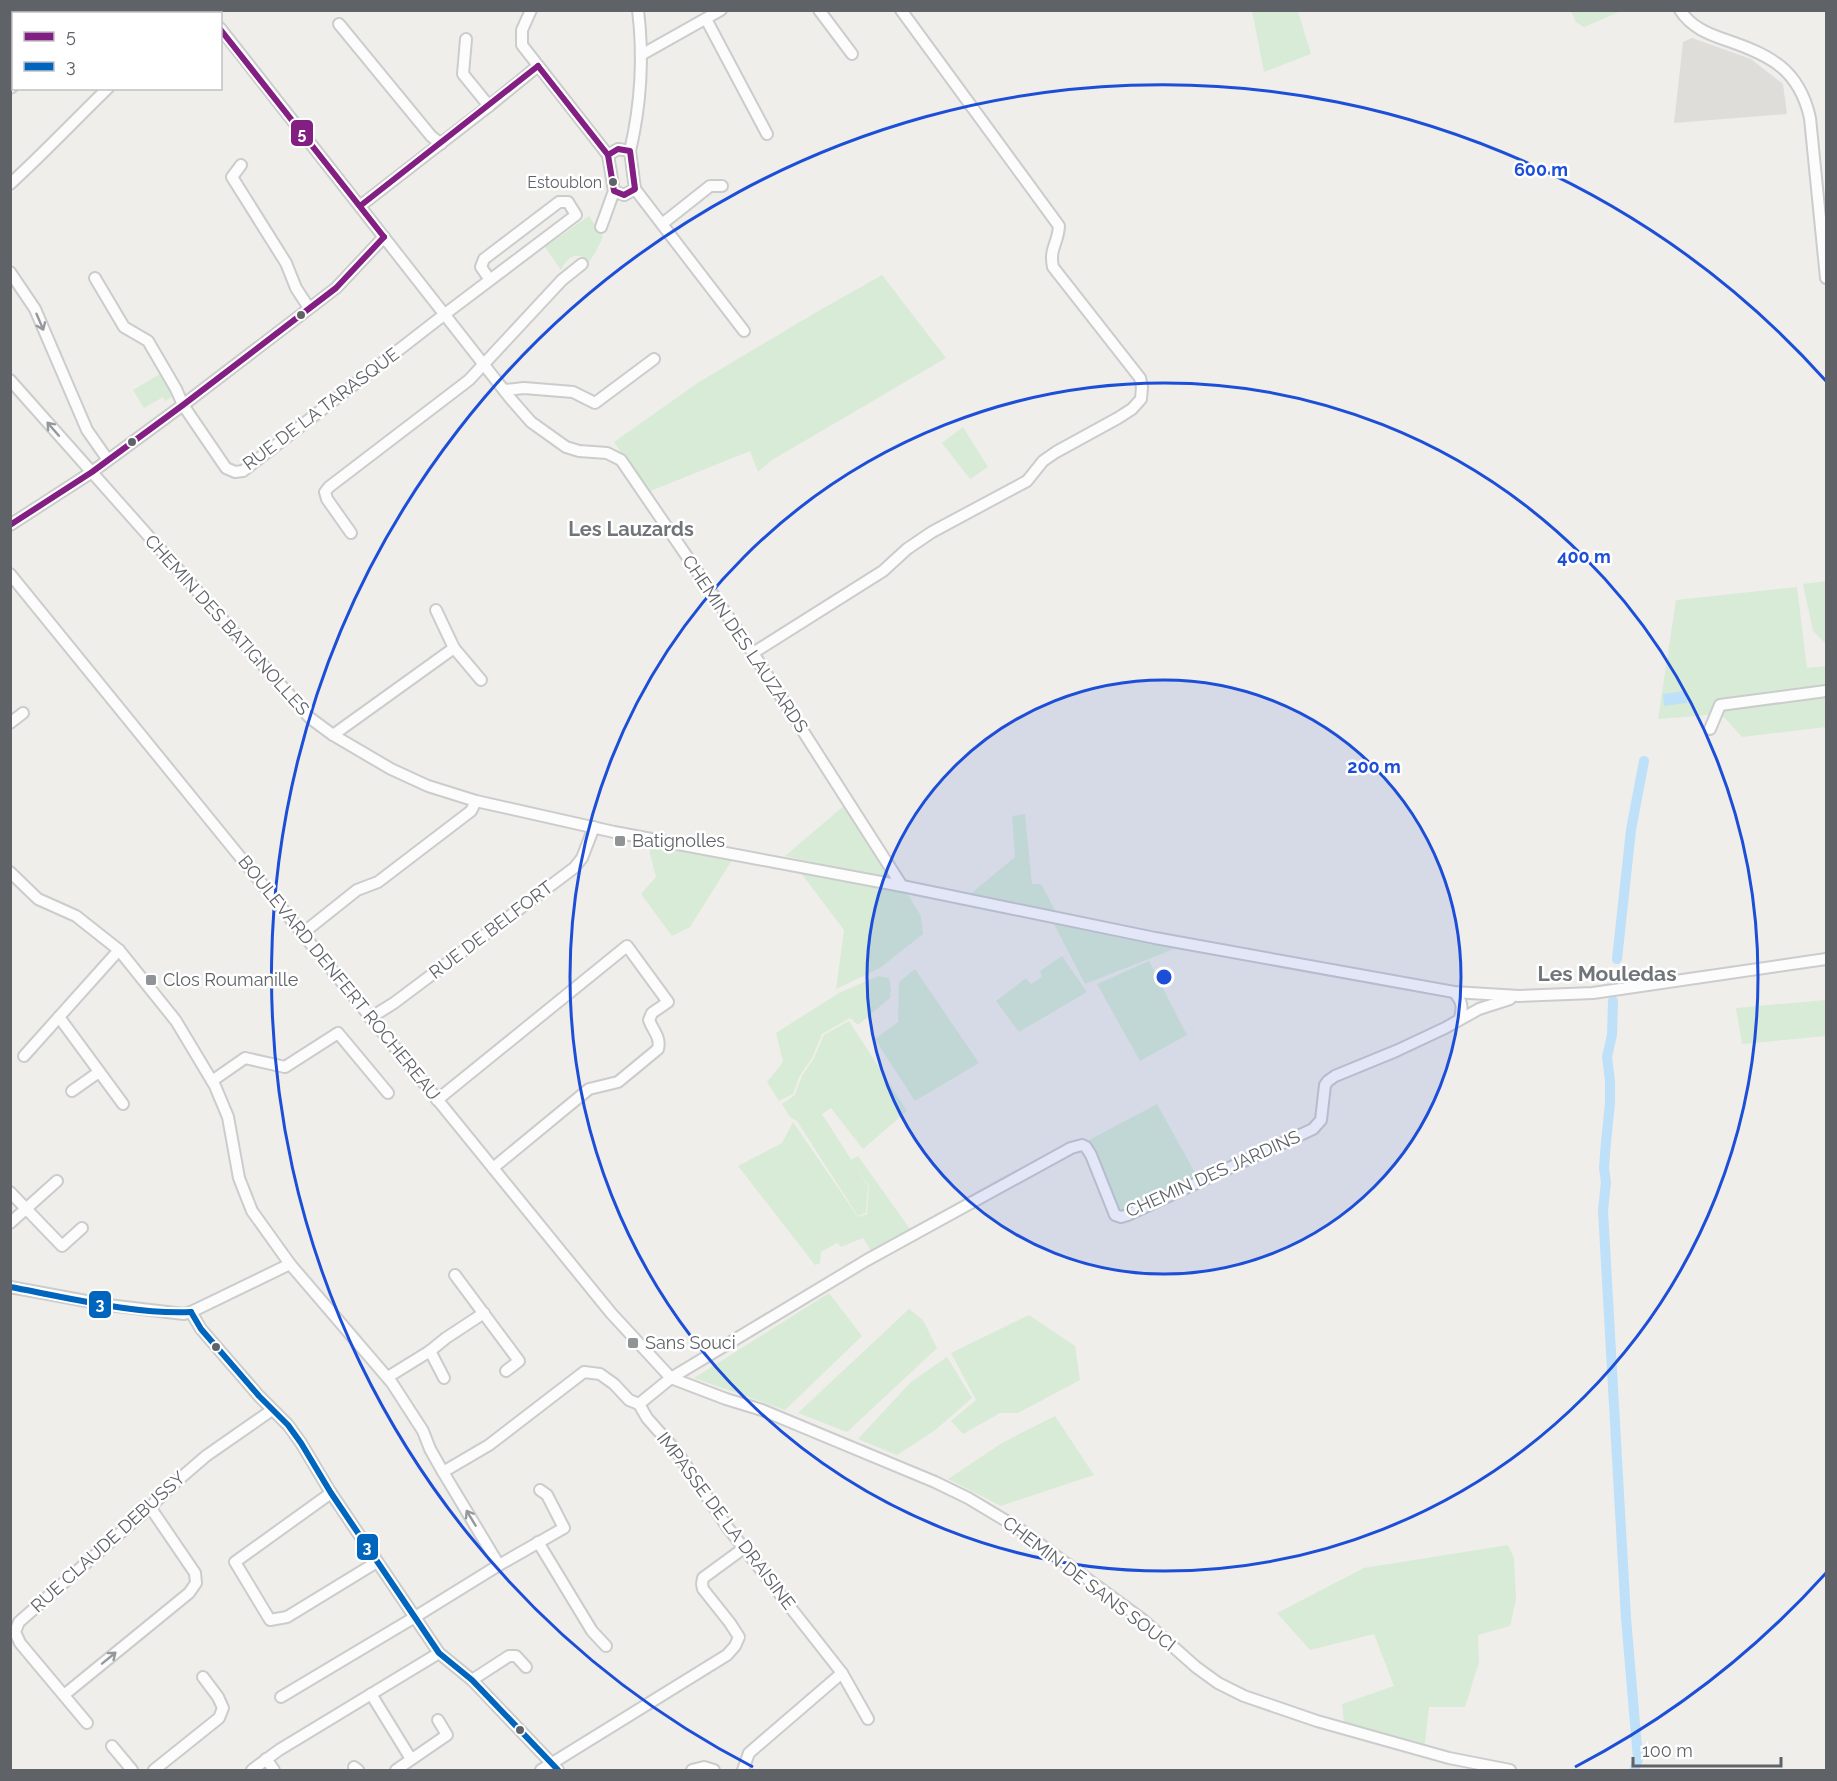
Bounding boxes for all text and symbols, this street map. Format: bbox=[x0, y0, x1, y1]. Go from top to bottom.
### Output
legend bbox=[12, 12, 222, 90]
text: 5 bbox=[66, 25, 76, 46]
text: 3 bbox=[66, 55, 76, 76]
line badge: 5 bbox=[290, 119, 314, 147]
text: 5 bbox=[298, 124, 307, 143]
text: 600 m bbox=[1514, 159, 1568, 180]
place label: Estoublon bbox=[527, 173, 602, 192]
marker: Estoublon bbox=[607, 176, 619, 188]
unlabelled marker bbox=[295, 309, 307, 321]
one-way arrow bbox=[35, 312, 46, 330]
street label: RUE DE LA TARASQUE bbox=[238, 343, 403, 474]
one-way arrow bbox=[46, 422, 60, 437]
unlabelled marker bbox=[126, 436, 138, 448]
district label: Les Lauzards bbox=[568, 517, 694, 541]
street label: CHEMIN DES BATIGNOLLES bbox=[141, 530, 314, 719]
text: 400 m bbox=[1557, 546, 1611, 567]
street label: CHEMIN DES LAUZARDS bbox=[678, 551, 813, 736]
text: 200 m bbox=[1347, 756, 1401, 777]
place label: Batignolles bbox=[632, 830, 725, 851]
marker: Batignolles bbox=[613, 834, 627, 848]
street label: BOULEVARD DENFERT ROCHEREAU bbox=[234, 851, 445, 1104]
street label: RUE DE BELFORT bbox=[425, 876, 557, 983]
district label: Les Mouledas bbox=[1537, 961, 1677, 986]
centre of rings bbox=[1154, 967, 1174, 987]
place label: Clos Roumanille bbox=[163, 969, 299, 990]
marker: Clos Roumanille bbox=[144, 973, 158, 987]
street label: CHEMIN DES JARDINS bbox=[1122, 1126, 1303, 1221]
line badge: 3 bbox=[88, 1290, 112, 1319]
text: 3 bbox=[96, 1295, 105, 1314]
place label: Sans Souci bbox=[645, 1332, 736, 1353]
marker: Sans Souci bbox=[626, 1336, 640, 1350]
unlabelled marker bbox=[210, 1341, 222, 1353]
street label: IMPASSE DE LA DRAISINE bbox=[653, 1428, 800, 1614]
street label: RUE CLAUDE DEBUSSY bbox=[26, 1467, 189, 1616]
one-way arrow bbox=[464, 1510, 476, 1527]
street label: CHEMIN DE SANS SOUCI bbox=[999, 1512, 1180, 1655]
line badge: 3 bbox=[356, 1533, 379, 1561]
text: 3 bbox=[363, 1538, 372, 1557]
one-way arrow bbox=[101, 1652, 117, 1665]
unlabelled marker bbox=[514, 1724, 526, 1736]
scale bar bbox=[1633, 1730, 1782, 1768]
text: 100 m bbox=[1642, 1740, 1693, 1761]

